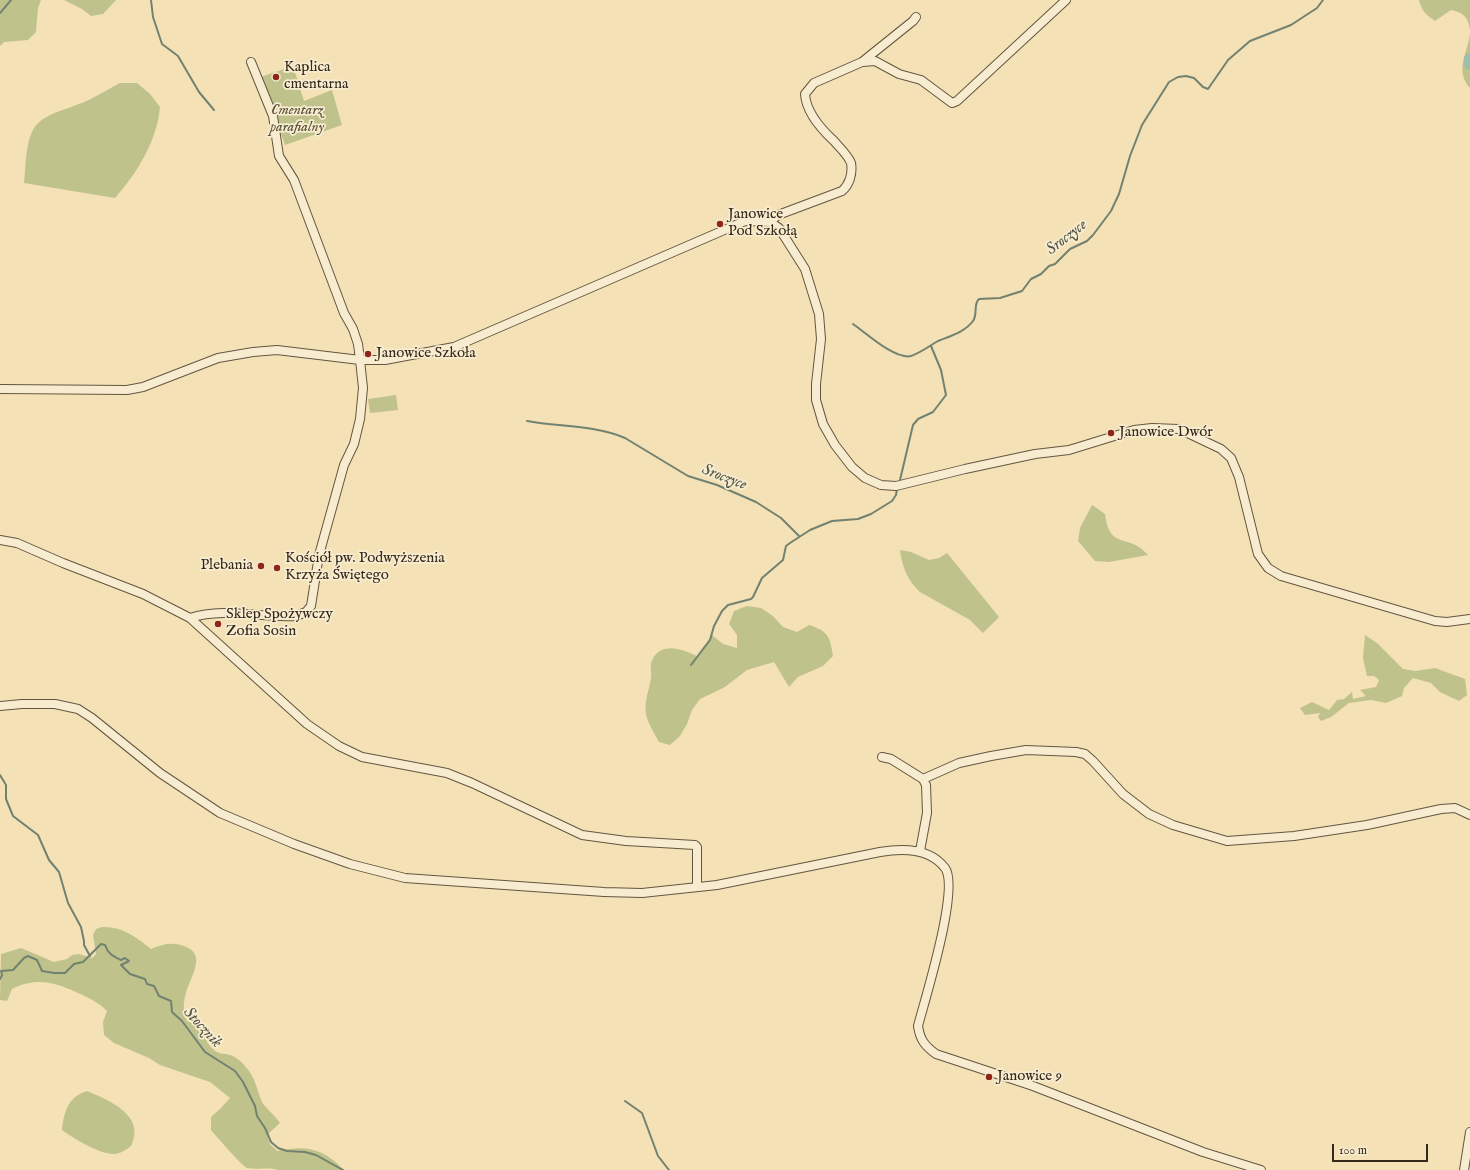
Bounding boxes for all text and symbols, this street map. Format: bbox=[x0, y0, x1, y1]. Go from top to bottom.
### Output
place label: Kaplica cmentarna bbox=[284, 59, 348, 94]
marker: Kaplica cmentarna bbox=[271, 72, 281, 82]
park label: Cmentarz parafialny bbox=[270, 102, 324, 137]
place label: Janowice Pod Szkołą bbox=[728, 206, 797, 241]
water label: Sroczyce bbox=[1043, 216, 1091, 260]
marker: Janowice Pod Szkołą bbox=[715, 219, 725, 229]
place label: Janowice Szkoła bbox=[376, 345, 476, 363]
marker: Janowice Szkoła bbox=[363, 349, 373, 359]
place label: Janowice Dwór bbox=[1119, 424, 1213, 442]
marker: Janowice Dwór bbox=[1106, 428, 1116, 438]
water label: Sroczyce bbox=[699, 461, 749, 495]
place label: Kościół pw. Podwyższenia Krzyża Świętego bbox=[285, 550, 445, 585]
place label: Plebania bbox=[200, 557, 253, 575]
marker: Plebania bbox=[256, 561, 266, 571]
marker: Kościół pw. Podwyższenia Krzyża Świętego bbox=[272, 563, 282, 573]
place label: Sklep Spożywczy Zofia Sosin bbox=[226, 606, 333, 641]
marker: Sklep Spożywczy Zofia Sosin bbox=[213, 619, 223, 629]
water label: Stocznik bbox=[178, 1004, 226, 1052]
place label: Janowice 9 bbox=[997, 1068, 1062, 1086]
marker: Janowice 9 bbox=[984, 1072, 994, 1082]
scale bar bbox=[1334, 1136, 1430, 1162]
text: 100 m bbox=[1339, 1143, 1367, 1158]

